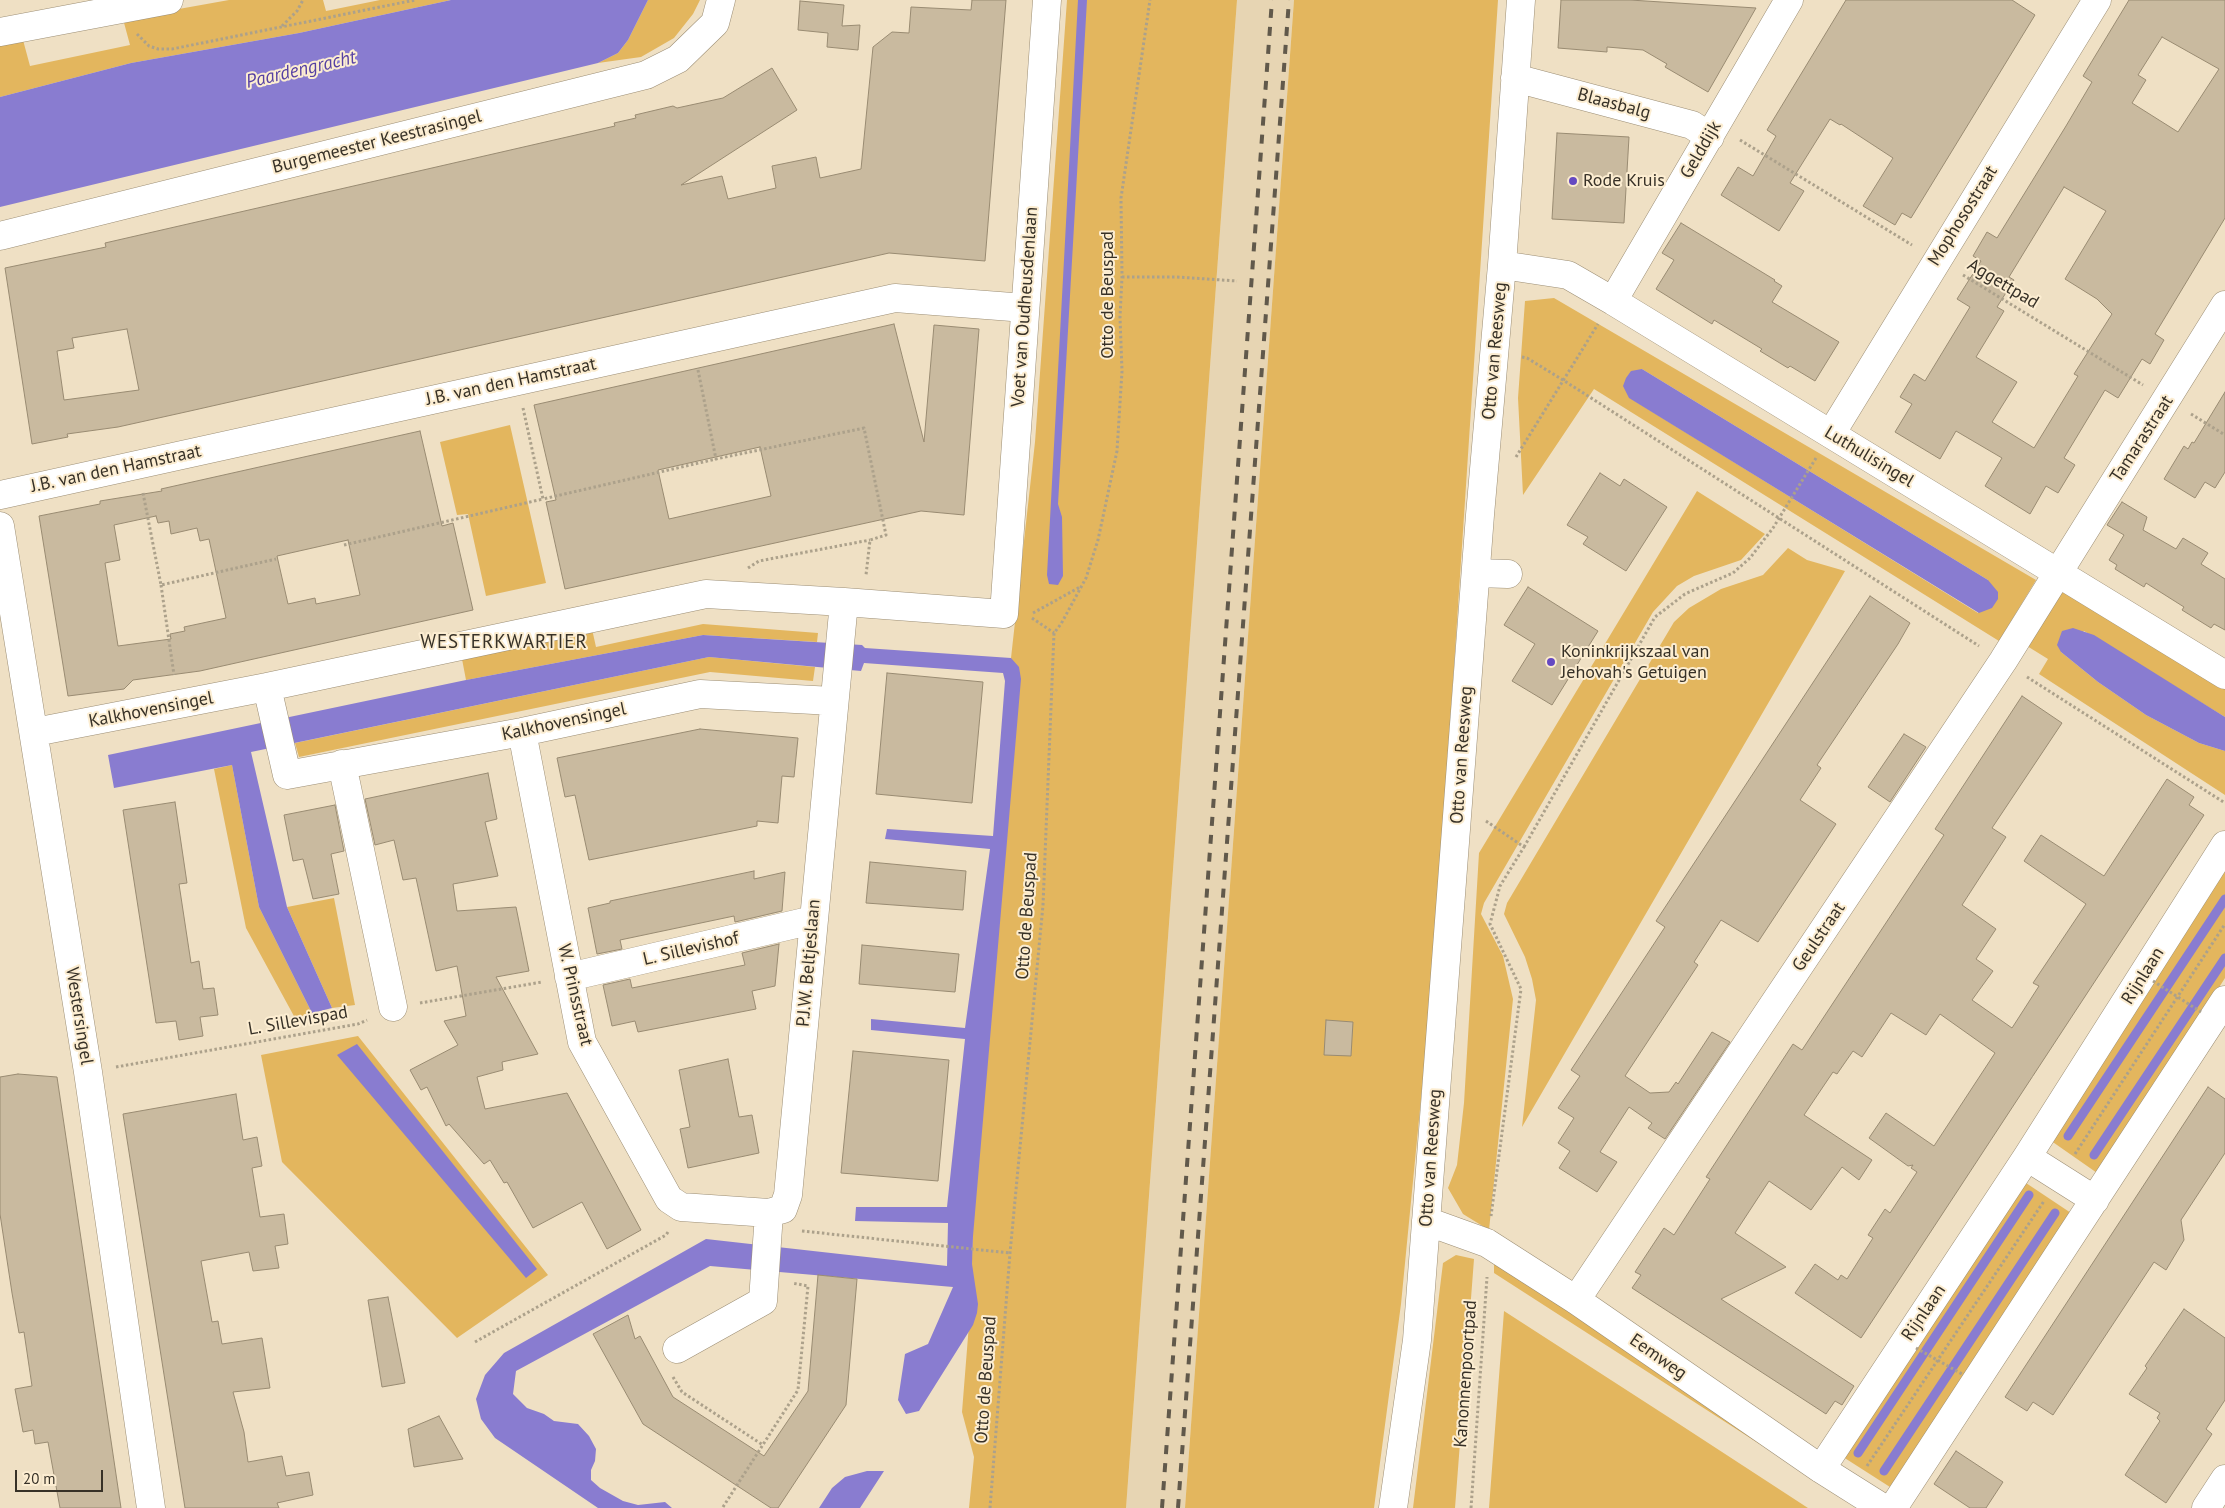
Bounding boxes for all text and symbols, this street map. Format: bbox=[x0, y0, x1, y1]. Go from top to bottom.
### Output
water label: Paardengracht bbox=[244, 46, 358, 94]
street label: Blaasbalg bbox=[1575, 84, 1653, 124]
street label: Burgemeester Keestrasingel bbox=[270, 106, 484, 178]
street label: Gelddijk bbox=[1676, 117, 1726, 183]
street label: Mophosostraat bbox=[1924, 162, 2002, 270]
place label: Rode Kruis bbox=[1583, 170, 1665, 192]
marker: Rode Kruis bbox=[1567, 175, 1579, 187]
street label: Voet van Oudheusdenlaan bbox=[1007, 206, 1043, 408]
street label: Otto de Beuspad bbox=[1097, 231, 1119, 359]
street label: Aggettpad bbox=[1963, 254, 2043, 314]
street label: Otto van Reesweg bbox=[1478, 281, 1512, 421]
street label: J.B. van den Hamstraat bbox=[424, 353, 598, 411]
street label: Tamarastraat bbox=[2106, 391, 2178, 487]
street label: Luthulisingel bbox=[1820, 422, 1918, 492]
street label: J.B. van den Hamstraat bbox=[29, 440, 203, 498]
district label: WESTERKWARTIER bbox=[418, 632, 590, 654]
place label: Koninkrijkszaal van Jehovah's Getuigen bbox=[1561, 641, 1709, 684]
marker: Koninkrijkszaal van Jehovah's Getuigen bbox=[1545, 656, 1557, 668]
street label: Otto van Reesweg bbox=[1446, 685, 1478, 825]
street label: Kalkhovensingel bbox=[87, 687, 215, 733]
street label: Kalkhovensingel bbox=[500, 698, 628, 746]
street label: Otto de Beuspad bbox=[1012, 852, 1042, 980]
street label: P.J.W. Beltjeslaan bbox=[793, 898, 825, 1028]
street label: Geulstraat bbox=[1788, 898, 1850, 976]
street label: L. Sillevishof bbox=[641, 927, 741, 971]
street label: W. Prinsstraat bbox=[553, 942, 597, 1048]
street label: Rijnlaan bbox=[2117, 944, 2169, 1008]
street label: Westersingel bbox=[61, 966, 97, 1066]
street label: L. Sillevispad bbox=[246, 1002, 350, 1040]
street label: Otto van Reesweg bbox=[1415, 1088, 1447, 1228]
street label: Rijnlaan bbox=[1897, 1281, 1951, 1345]
street label: Kanonnenpoortpad bbox=[1450, 1300, 1482, 1448]
street label: Otto de Beuspad bbox=[971, 1316, 1001, 1444]
street label: Eemweg bbox=[1625, 1329, 1691, 1385]
scale bar bbox=[18, 1460, 105, 1492]
text: 20 m bbox=[23, 1469, 56, 1488]

